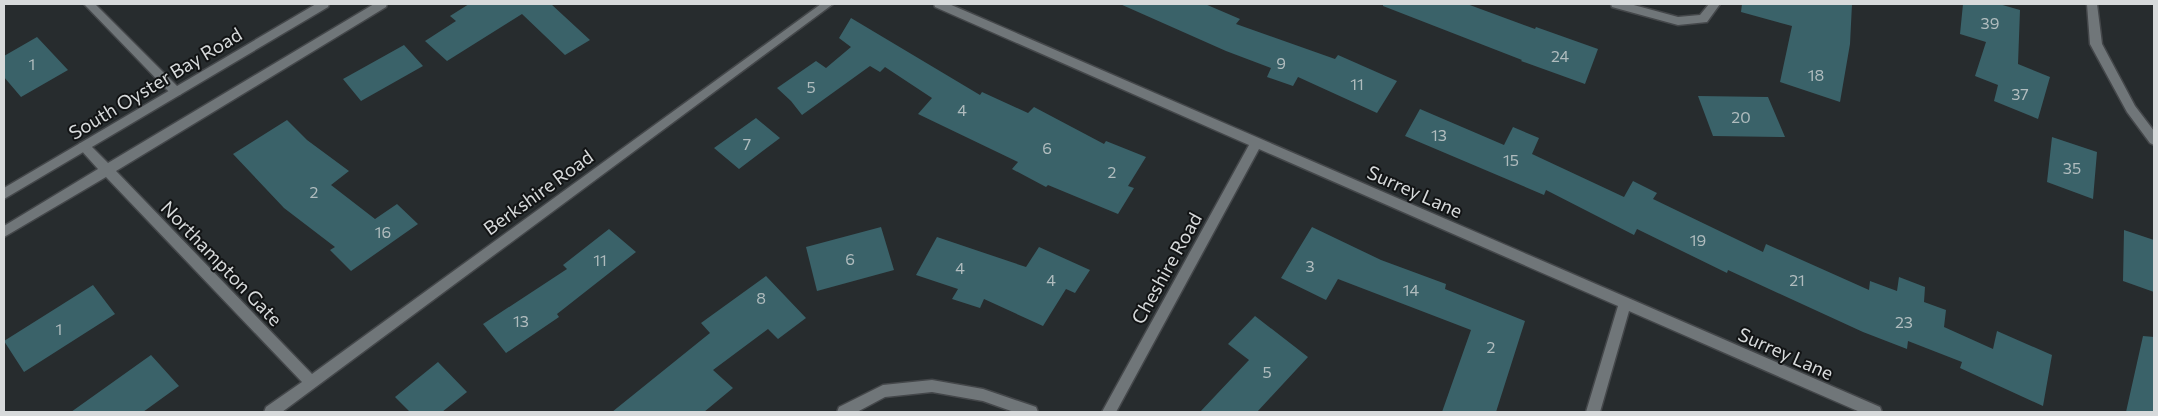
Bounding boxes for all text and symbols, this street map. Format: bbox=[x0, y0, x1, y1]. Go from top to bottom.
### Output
house number: 39 bbox=[1981, 13, 1999, 32]
street label: South Oyster Bay Road bbox=[64, 22, 246, 144]
house number: 24 bbox=[1551, 46, 1569, 65]
house number: 9 bbox=[1276, 53, 1286, 72]
house number: 1 bbox=[29, 54, 35, 73]
house number: 18 bbox=[1808, 65, 1824, 84]
house number: 11 bbox=[1350, 74, 1364, 93]
house number: 5 bbox=[806, 77, 816, 96]
house number: 37 bbox=[2011, 84, 2029, 103]
house number: 4 bbox=[957, 100, 967, 119]
house number: 20 bbox=[1731, 107, 1751, 126]
house number: 13 bbox=[1431, 125, 1447, 144]
house number: 7 bbox=[743, 134, 751, 153]
house number: 6 bbox=[1042, 138, 1052, 157]
street label: Berkshire Road bbox=[479, 145, 597, 239]
house number: 15 bbox=[1503, 150, 1519, 169]
house number: 35 bbox=[2063, 158, 2081, 177]
street label: Surrey Lane bbox=[1364, 160, 1466, 222]
house number: 2 bbox=[1108, 162, 1117, 181]
house number: 2 bbox=[310, 182, 319, 201]
street label: Northampton Gate bbox=[157, 196, 287, 330]
street label: Cheshire Road bbox=[1126, 208, 1206, 328]
house number: 16 bbox=[375, 222, 391, 241]
house number: 19 bbox=[1690, 230, 1706, 249]
house number: 6 bbox=[845, 249, 855, 268]
house number: 11 bbox=[593, 250, 607, 269]
house number: 3 bbox=[1305, 256, 1315, 275]
house number: 4 bbox=[955, 258, 965, 277]
house number: 4 bbox=[1046, 270, 1056, 289]
house number: 21 bbox=[1789, 270, 1805, 289]
house number: 14 bbox=[1403, 280, 1420, 299]
house number: 8 bbox=[756, 288, 766, 307]
house number: 13 bbox=[513, 311, 529, 330]
house number: 23 bbox=[1895, 312, 1913, 331]
house number: 1 bbox=[56, 319, 62, 338]
street label: Surrey Lane bbox=[1735, 322, 1837, 384]
house number: 2 bbox=[1487, 337, 1496, 356]
house number: 5 bbox=[1262, 362, 1272, 381]

